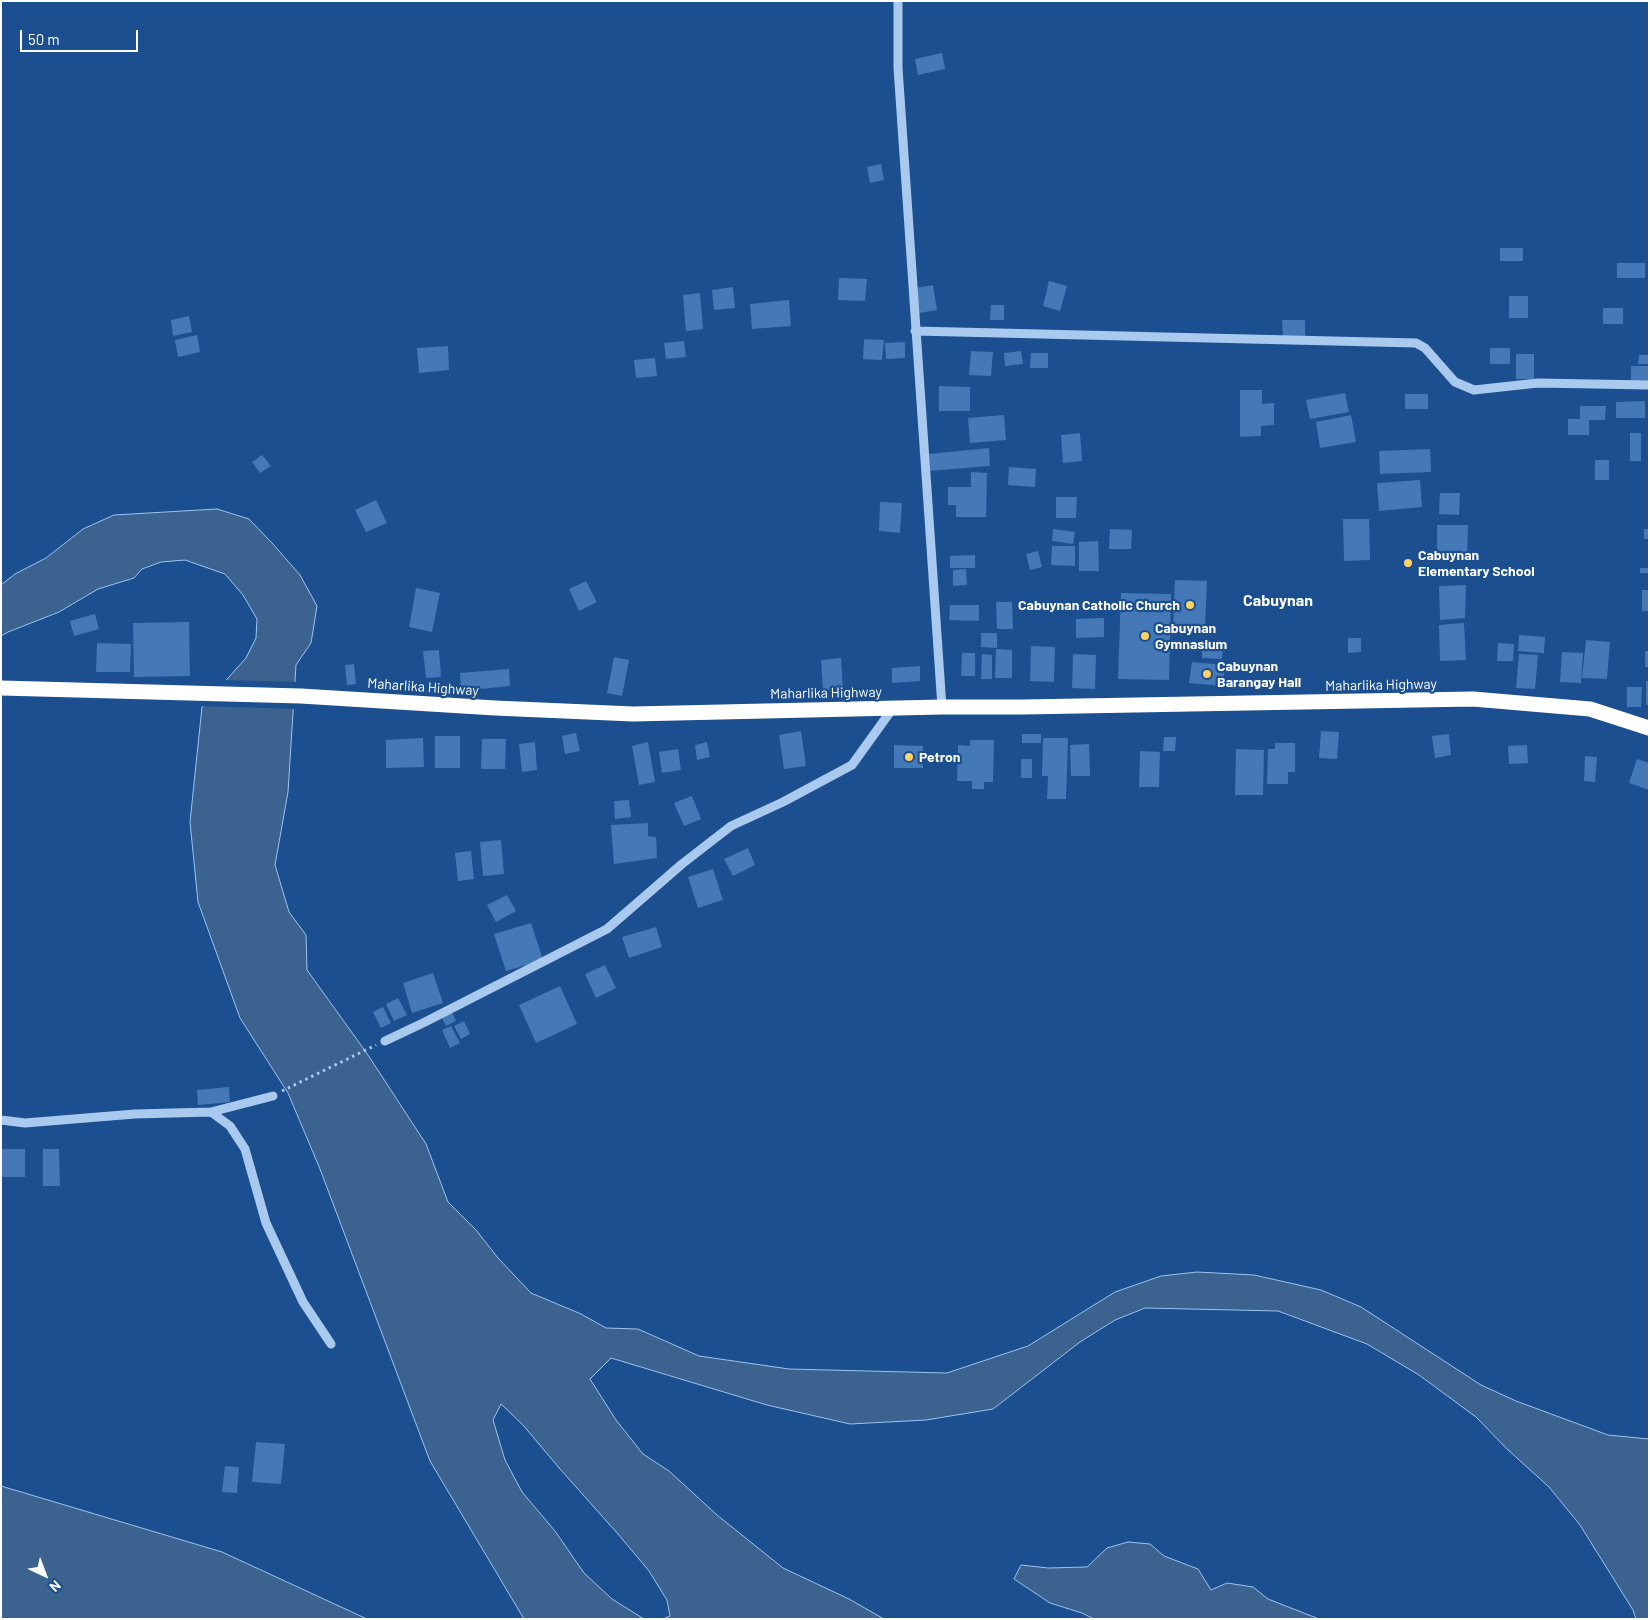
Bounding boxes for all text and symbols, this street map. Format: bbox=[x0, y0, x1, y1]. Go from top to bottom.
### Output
scale bar bbox=[22, 20, 140, 52]
text: 50 m bbox=[28, 30, 60, 48]
place label: Cabuynan Elementary School bbox=[1418, 547, 1535, 580]
marker: Cabuynan Elementary School bbox=[1402, 557, 1414, 569]
district label: Cabuynan bbox=[1243, 591, 1313, 611]
place label: Cabuynan Catholic Church bbox=[1018, 597, 1180, 613]
marker: Cabuynan Catholic Church bbox=[1184, 599, 1196, 611]
place label: Cabuynan Gymnasium bbox=[1155, 620, 1227, 652]
marker: Cabuynan Gymnasium bbox=[1139, 630, 1151, 642]
place label: Cabuynan Barangay Hall bbox=[1217, 658, 1301, 690]
marker: Cabuynan Barangay Hall bbox=[1201, 668, 1213, 680]
street label: Maharlika Highway bbox=[367, 675, 479, 699]
street label: Maharlika Highway bbox=[1325, 676, 1437, 694]
street label: Maharlika Highway bbox=[770, 684, 882, 702]
place label: Petron bbox=[919, 749, 960, 765]
marker: Petron bbox=[903, 751, 915, 763]
north arrow bbox=[20, 1550, 70, 1600]
text: N bbox=[46, 1577, 65, 1596]

